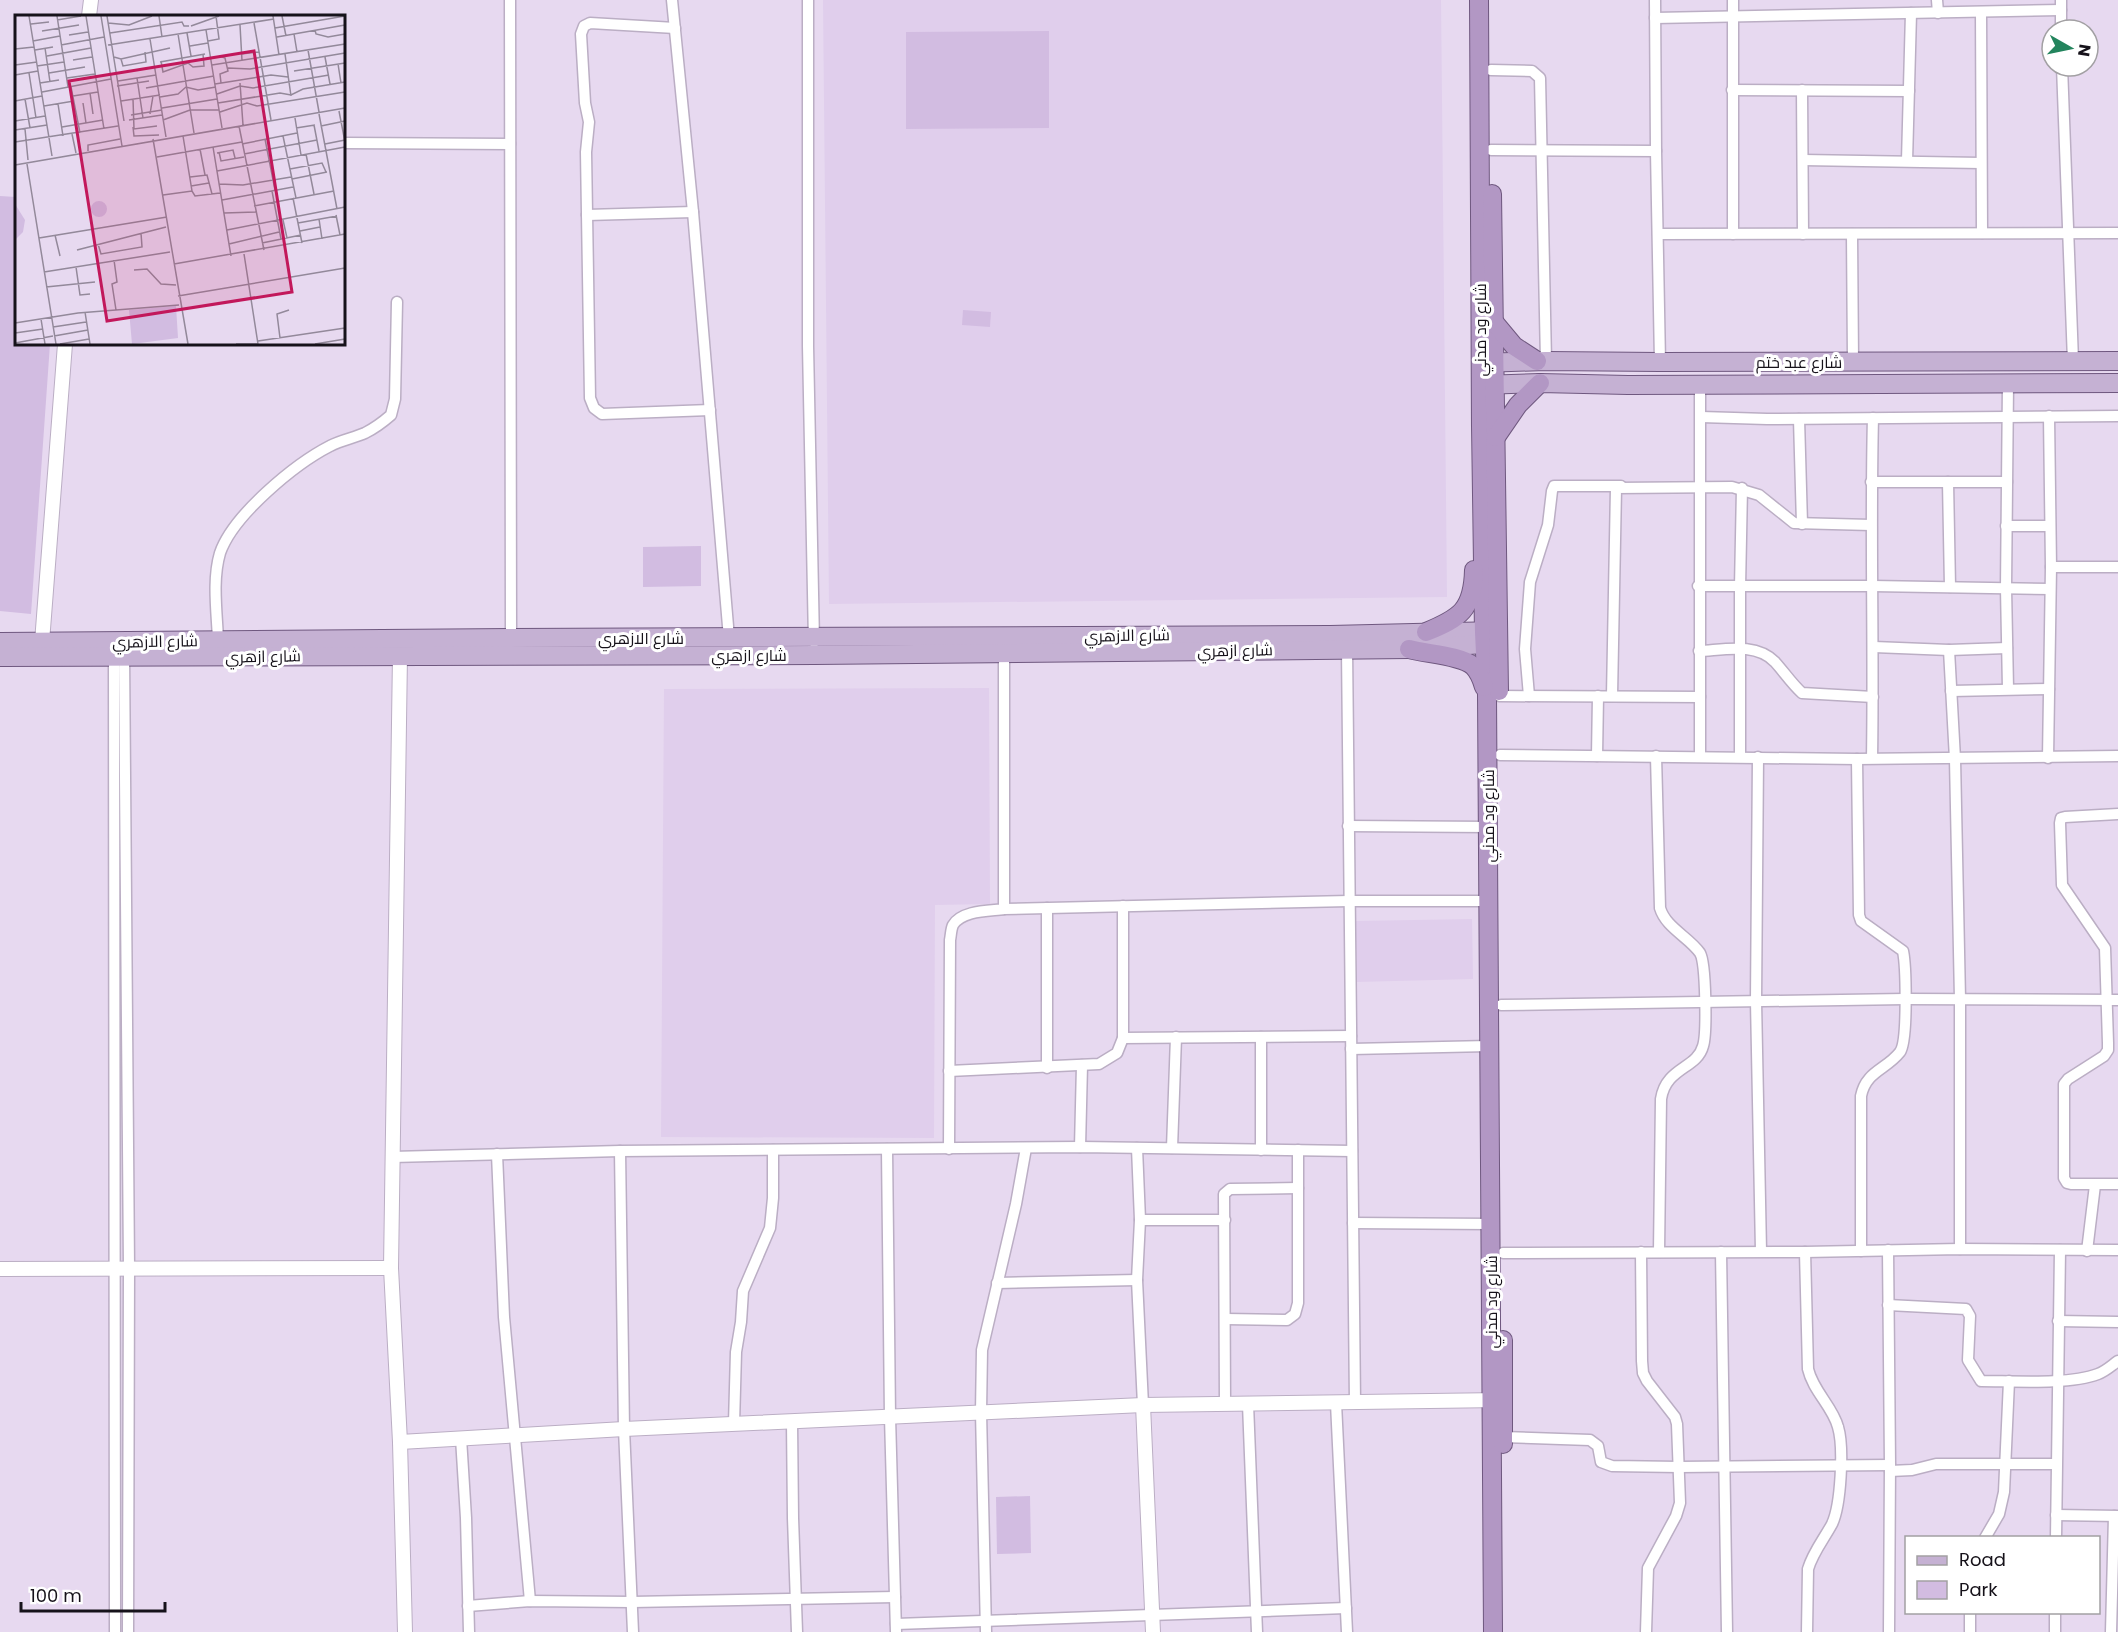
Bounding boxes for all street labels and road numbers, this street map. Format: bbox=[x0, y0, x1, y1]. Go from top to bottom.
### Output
street label: شارع ود مدني bbox=[1469, 283, 1494, 377]
street label: شارع عبد ختم bbox=[1756, 351, 1842, 374]
street label: شارع الازهري bbox=[1084, 623, 1170, 650]
street label: شارع الازهري bbox=[598, 627, 684, 652]
street label: شارع الازهري bbox=[112, 629, 198, 656]
street label: شارع ازهري bbox=[1197, 638, 1273, 665]
street label: شارع ازهري bbox=[225, 644, 301, 671]
street label: شارع ازهري bbox=[711, 644, 787, 669]
street label: شارع ود مدني bbox=[1477, 769, 1502, 863]
street label: شارع ود مدني bbox=[1480, 1255, 1505, 1349]

